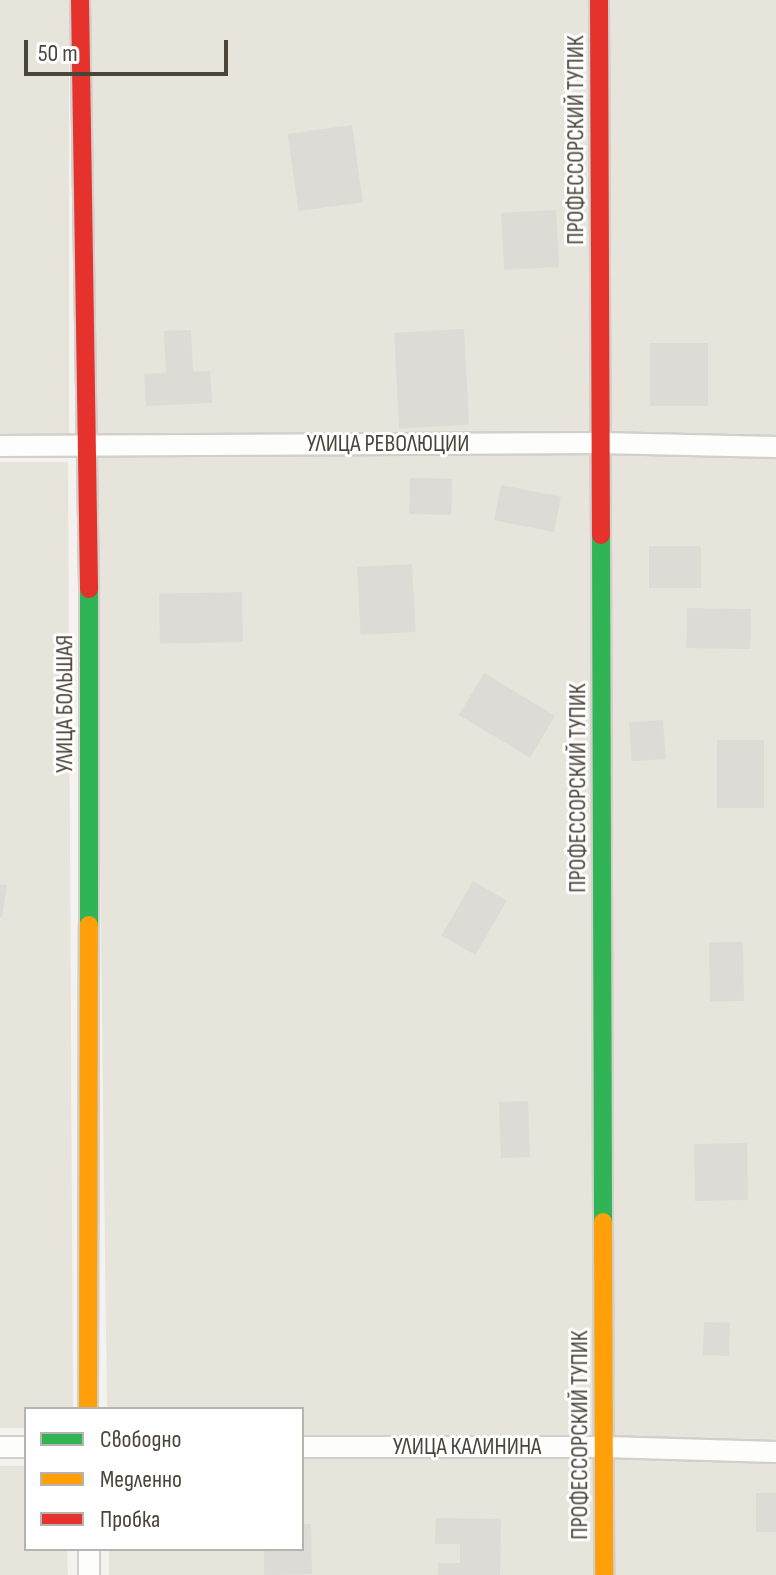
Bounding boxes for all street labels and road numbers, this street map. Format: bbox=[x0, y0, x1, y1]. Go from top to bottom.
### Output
street label: ПРОФЕССОРСКИЙ ТУПИК bbox=[562, 35, 590, 245]
street label: УЛИЦА РЕВОЛЮЦИИ bbox=[307, 430, 469, 458]
street label: УЛИЦА БОЛЬШАЯ bbox=[51, 635, 79, 773]
street label: ПРОФЕССОРСКИЙ ТУПИК bbox=[564, 683, 592, 893]
street label: ПРОФЕССОРСКИЙ ТУПИК bbox=[566, 1330, 594, 1540]
street label: УЛИЦА КАЛИНИНА bbox=[393, 1433, 541, 1461]

